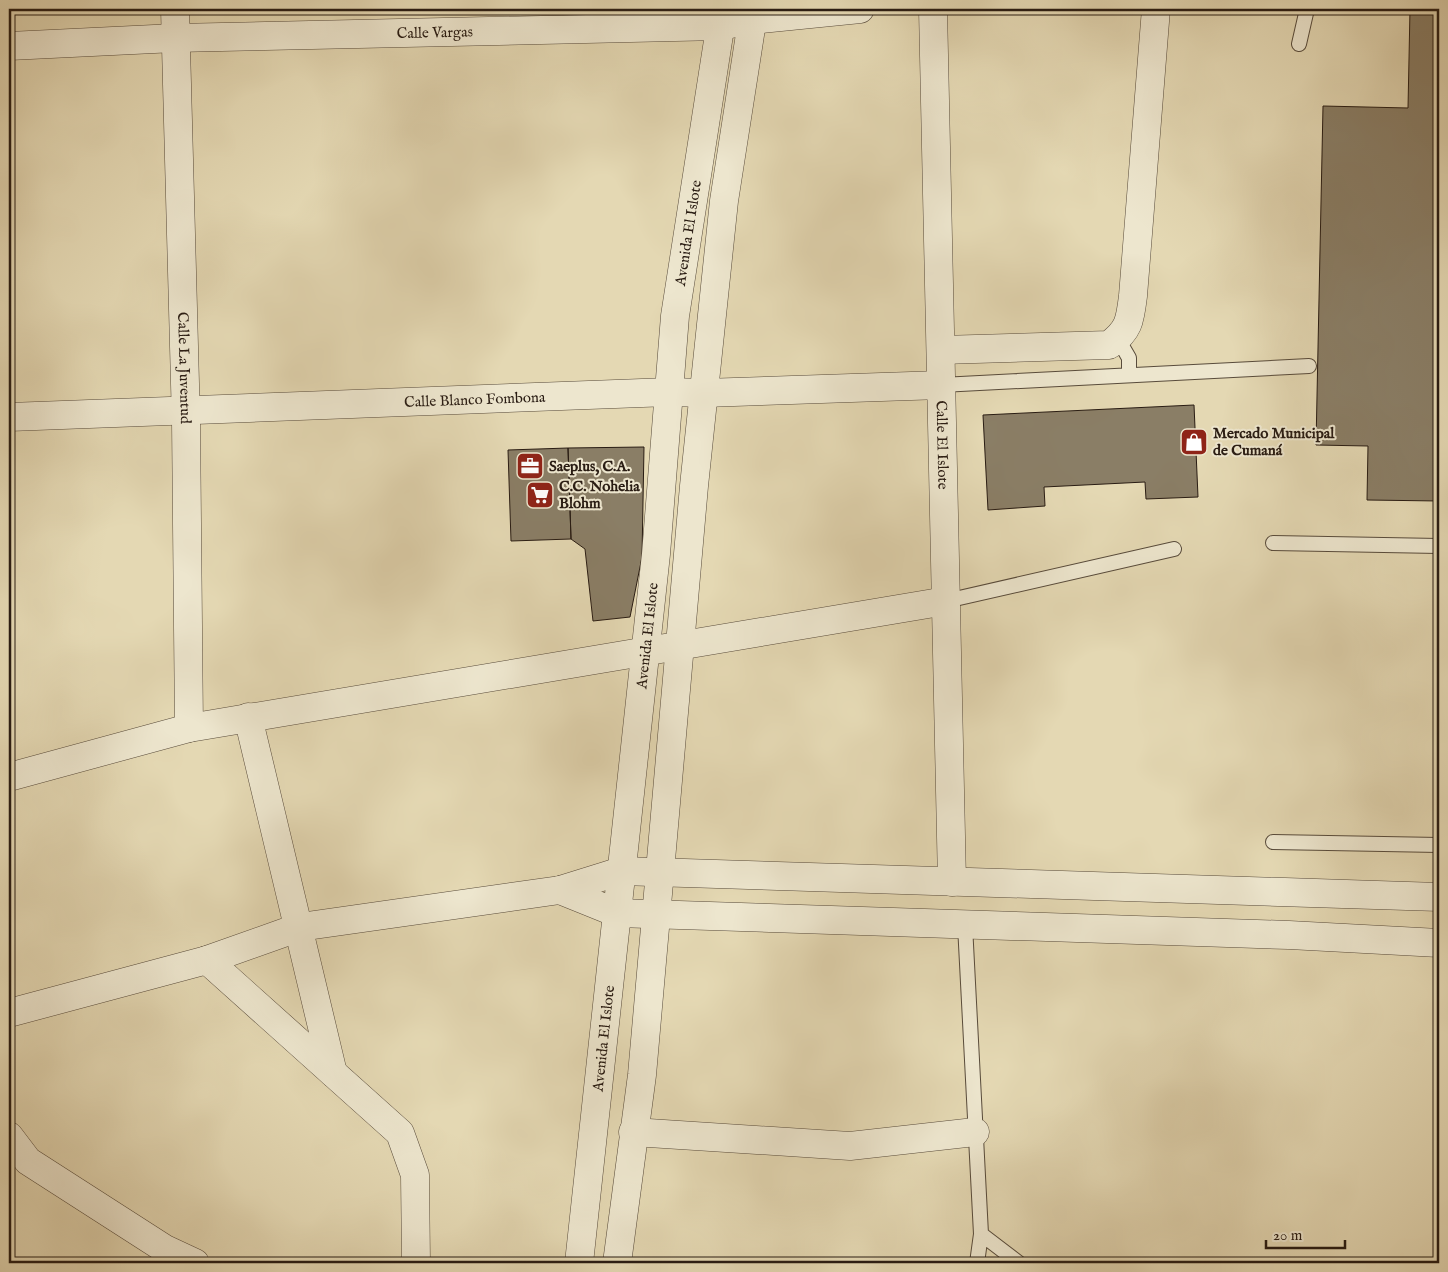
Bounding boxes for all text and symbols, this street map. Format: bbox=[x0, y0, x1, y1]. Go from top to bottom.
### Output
street label: Calle Vargas bbox=[396, 22, 473, 43]
street label: Avenida El Islote bbox=[670, 179, 706, 288]
street label: Calle La Juventud bbox=[174, 312, 196, 425]
street label: Calle Blanco Fombona bbox=[404, 387, 546, 412]
street label: Calle El Islote bbox=[932, 400, 953, 490]
place label: Mercado Municipal de Cumaná bbox=[1213, 424, 1335, 460]
shop icon: Mercado Municipal de Cumaná bbox=[1179, 427, 1209, 457]
office icon: Saeplus, C.A. bbox=[515, 451, 545, 481]
place label: Saeplus, C.A. bbox=[549, 457, 630, 476]
place label: C.C. Nohelia Blohm bbox=[559, 477, 640, 513]
supermarket icon: C.C. Nohelia Blohm bbox=[525, 480, 555, 510]
street label: Avenida El Islote bbox=[632, 581, 662, 691]
street label: Avenida El Islote bbox=[588, 984, 619, 1093]
scale bar bbox=[1266, 1217, 1344, 1249]
text: 20 m bbox=[1273, 1226, 1303, 1245]

